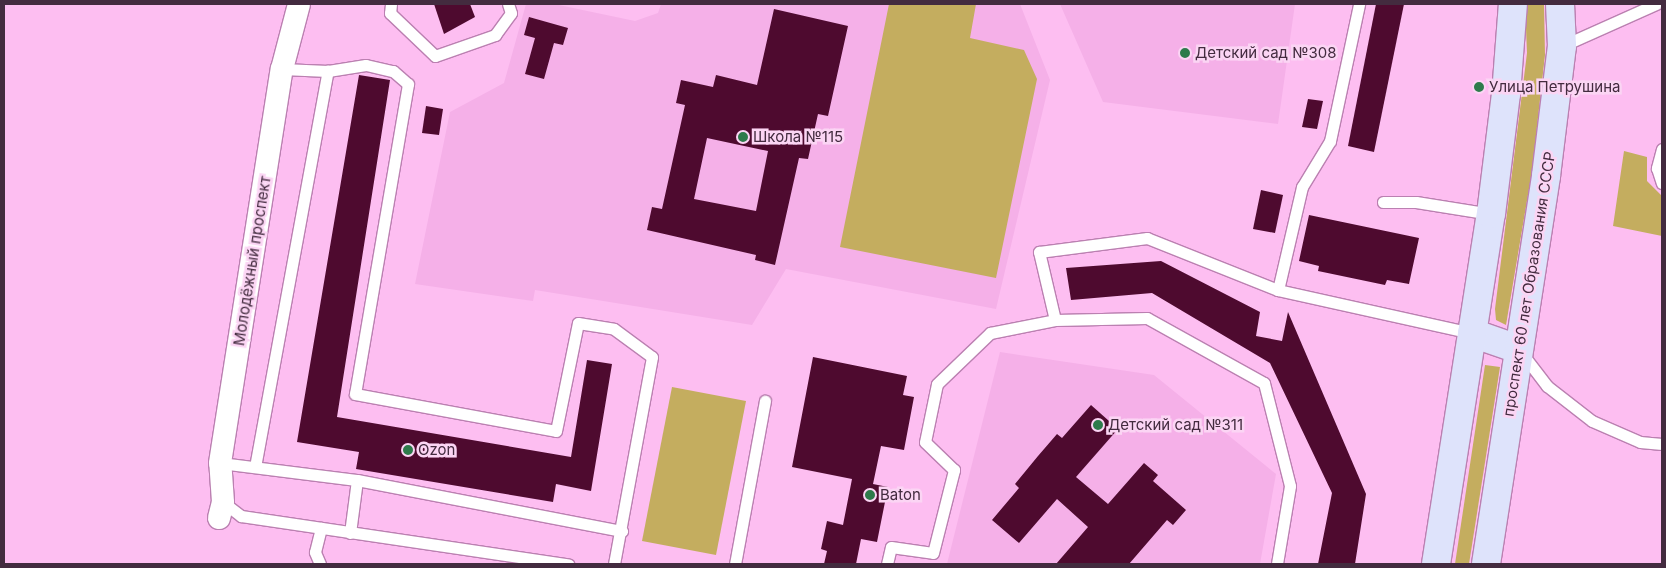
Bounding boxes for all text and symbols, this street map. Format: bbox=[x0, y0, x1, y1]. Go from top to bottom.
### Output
place label: Детский сад №308 bbox=[1195, 44, 1337, 62]
marker: Детский сад №308 bbox=[1179, 47, 1191, 59]
place label: Улица Петрушина bbox=[1489, 78, 1620, 96]
marker: Улица Петрушина bbox=[1473, 81, 1485, 93]
place label: Школа №115 bbox=[753, 128, 843, 146]
marker: Школа №115 bbox=[737, 131, 749, 143]
street label: проспект 60 лет Образования СССР bbox=[1499, 150, 1559, 418]
street label: Молодёжный проспект bbox=[230, 175, 274, 347]
place label: Детский сад №311 bbox=[1108, 416, 1243, 434]
marker: Детский сад №311 bbox=[1092, 419, 1104, 431]
place label: Ozon bbox=[418, 441, 455, 459]
marker: Ozon bbox=[402, 444, 414, 456]
place label: Baton bbox=[880, 486, 921, 504]
marker: Baton bbox=[864, 489, 876, 501]

